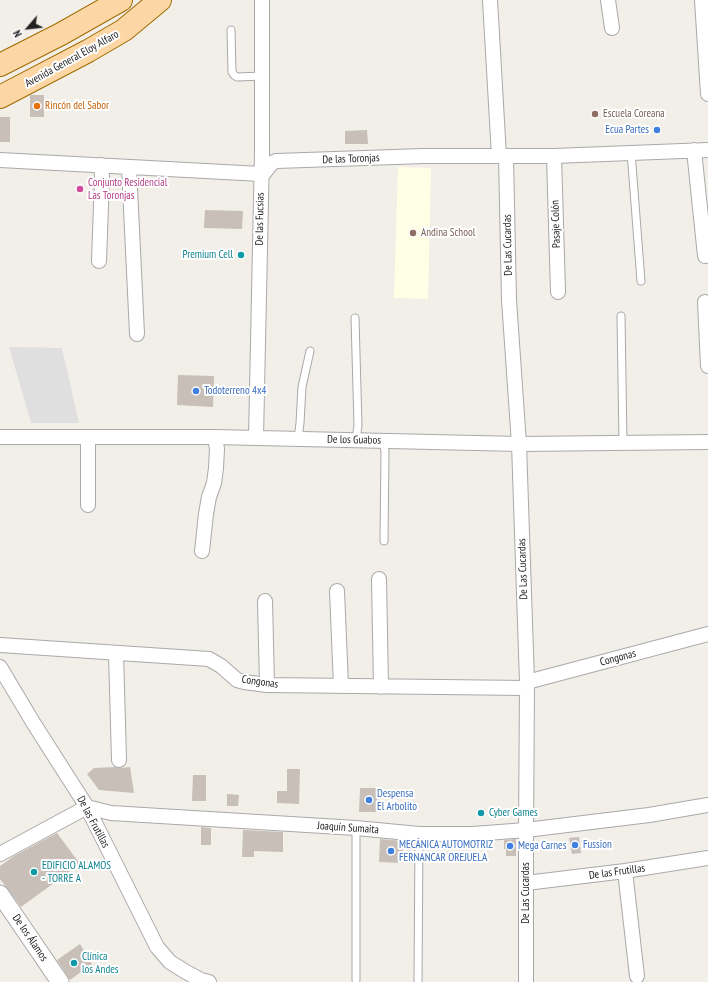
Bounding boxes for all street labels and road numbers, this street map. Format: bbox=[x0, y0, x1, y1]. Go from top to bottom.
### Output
street label: Avenida General Eloy Alfaro bbox=[23, 28, 121, 90]
street label: De las Toronjas bbox=[322, 151, 380, 167]
street label: De las Fucsias bbox=[253, 192, 267, 246]
street label: Pasaje Colón bbox=[549, 200, 563, 248]
street label: De Las Cucardas bbox=[501, 214, 515, 276]
street label: De los Guabos bbox=[327, 433, 381, 447]
street label: De Las Cucardas bbox=[515, 538, 531, 600]
street label: Congonas bbox=[599, 647, 637, 669]
street label: Congonas bbox=[241, 673, 279, 691]
street label: De las Frutillas bbox=[74, 794, 112, 850]
street label: Joaquín Sumaita bbox=[317, 819, 379, 837]
street label: De Las Cucardas bbox=[519, 862, 533, 924]
street label: De las Frutillas bbox=[588, 862, 646, 882]
street label: De los Álamos bbox=[9, 912, 51, 964]

